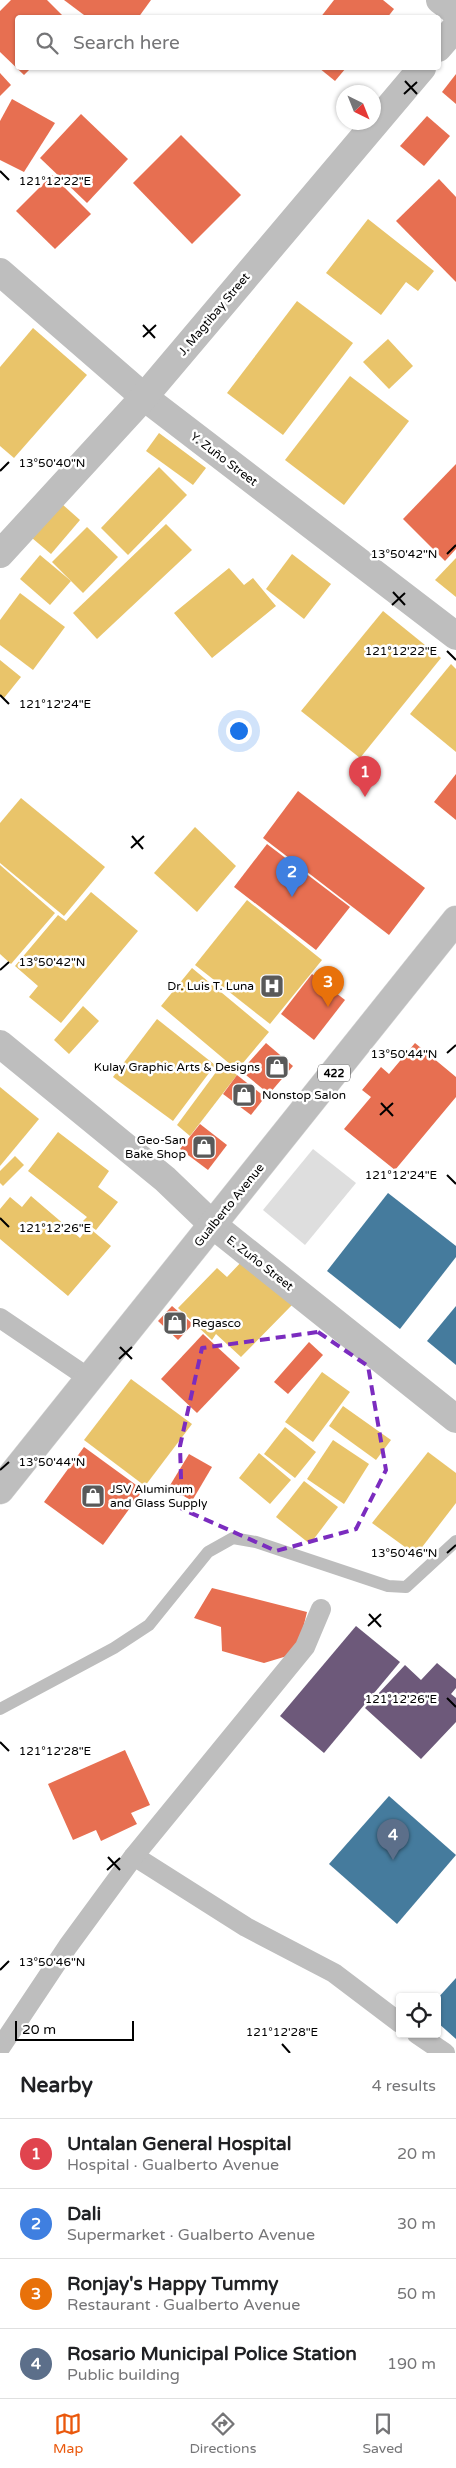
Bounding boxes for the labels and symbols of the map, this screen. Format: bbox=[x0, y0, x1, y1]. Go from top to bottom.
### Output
north arrow bbox=[336, 85, 381, 130]
text: 121°12'22"E bbox=[19, 174, 92, 188]
street label: J. Magtibay Street bbox=[175, 270, 253, 358]
street label: Y. Zuño Street bbox=[188, 429, 261, 489]
text: 13°50'40"N bbox=[19, 456, 86, 470]
text: 13°50'42"N bbox=[371, 547, 438, 561]
text: 121°12'22"E bbox=[365, 644, 438, 658]
text: 121°12'24"E bbox=[19, 697, 92, 711]
your location bbox=[226, 718, 252, 744]
pin: 1 bbox=[349, 756, 381, 797]
pin: 2 bbox=[276, 856, 308, 897]
text: 13°50'42"N bbox=[19, 955, 86, 969]
pin: 3 bbox=[312, 966, 344, 1007]
hospital icon: Dr. Luis T. Luna bbox=[259, 973, 285, 999]
place label: Dr. Luis T. Luna bbox=[167, 979, 254, 993]
text: 13°50'44"N bbox=[371, 1047, 438, 1061]
shop icon: Kulay Graphic Arts & Designs bbox=[264, 1054, 290, 1080]
place label: Kulay Graphic Arts & Designs bbox=[94, 1060, 260, 1074]
road number: 422 bbox=[318, 1064, 350, 1082]
shop icon: Nonstop Salon bbox=[231, 1082, 257, 1108]
place label: Nonstop Salon bbox=[262, 1088, 346, 1102]
place label: Geo-San Bake Shop bbox=[125, 1133, 186, 1161]
shop icon: Geo-San Bake Shop bbox=[191, 1134, 217, 1160]
street label: Gualberto Avenue bbox=[191, 1160, 267, 1249]
text: 121°12'24"E bbox=[365, 1168, 438, 1182]
text: 121°12'26"E bbox=[19, 1221, 92, 1235]
street label: E. Zuño Street bbox=[224, 1233, 297, 1294]
shop icon: Regasco bbox=[162, 1310, 188, 1336]
place label: Regasco bbox=[192, 1316, 241, 1330]
text: 13°50'44"N bbox=[19, 1455, 86, 1469]
place label: JSV Aluminum and Glass Supply bbox=[110, 1482, 208, 1510]
shop icon: JSV Aluminum and Glass Supply bbox=[80, 1483, 106, 1509]
text: 13°50'46"N bbox=[371, 1546, 438, 1560]
text: 121°12'26"E bbox=[365, 1692, 438, 1706]
text: 121°12'28"E bbox=[19, 1744, 92, 1758]
pin: 4 bbox=[377, 1819, 409, 1860]
text: 13°50'46"N bbox=[19, 1955, 86, 1969]
scale bar bbox=[15, 2018, 134, 2041]
text: 121°12'28"E bbox=[246, 2025, 319, 2039]

